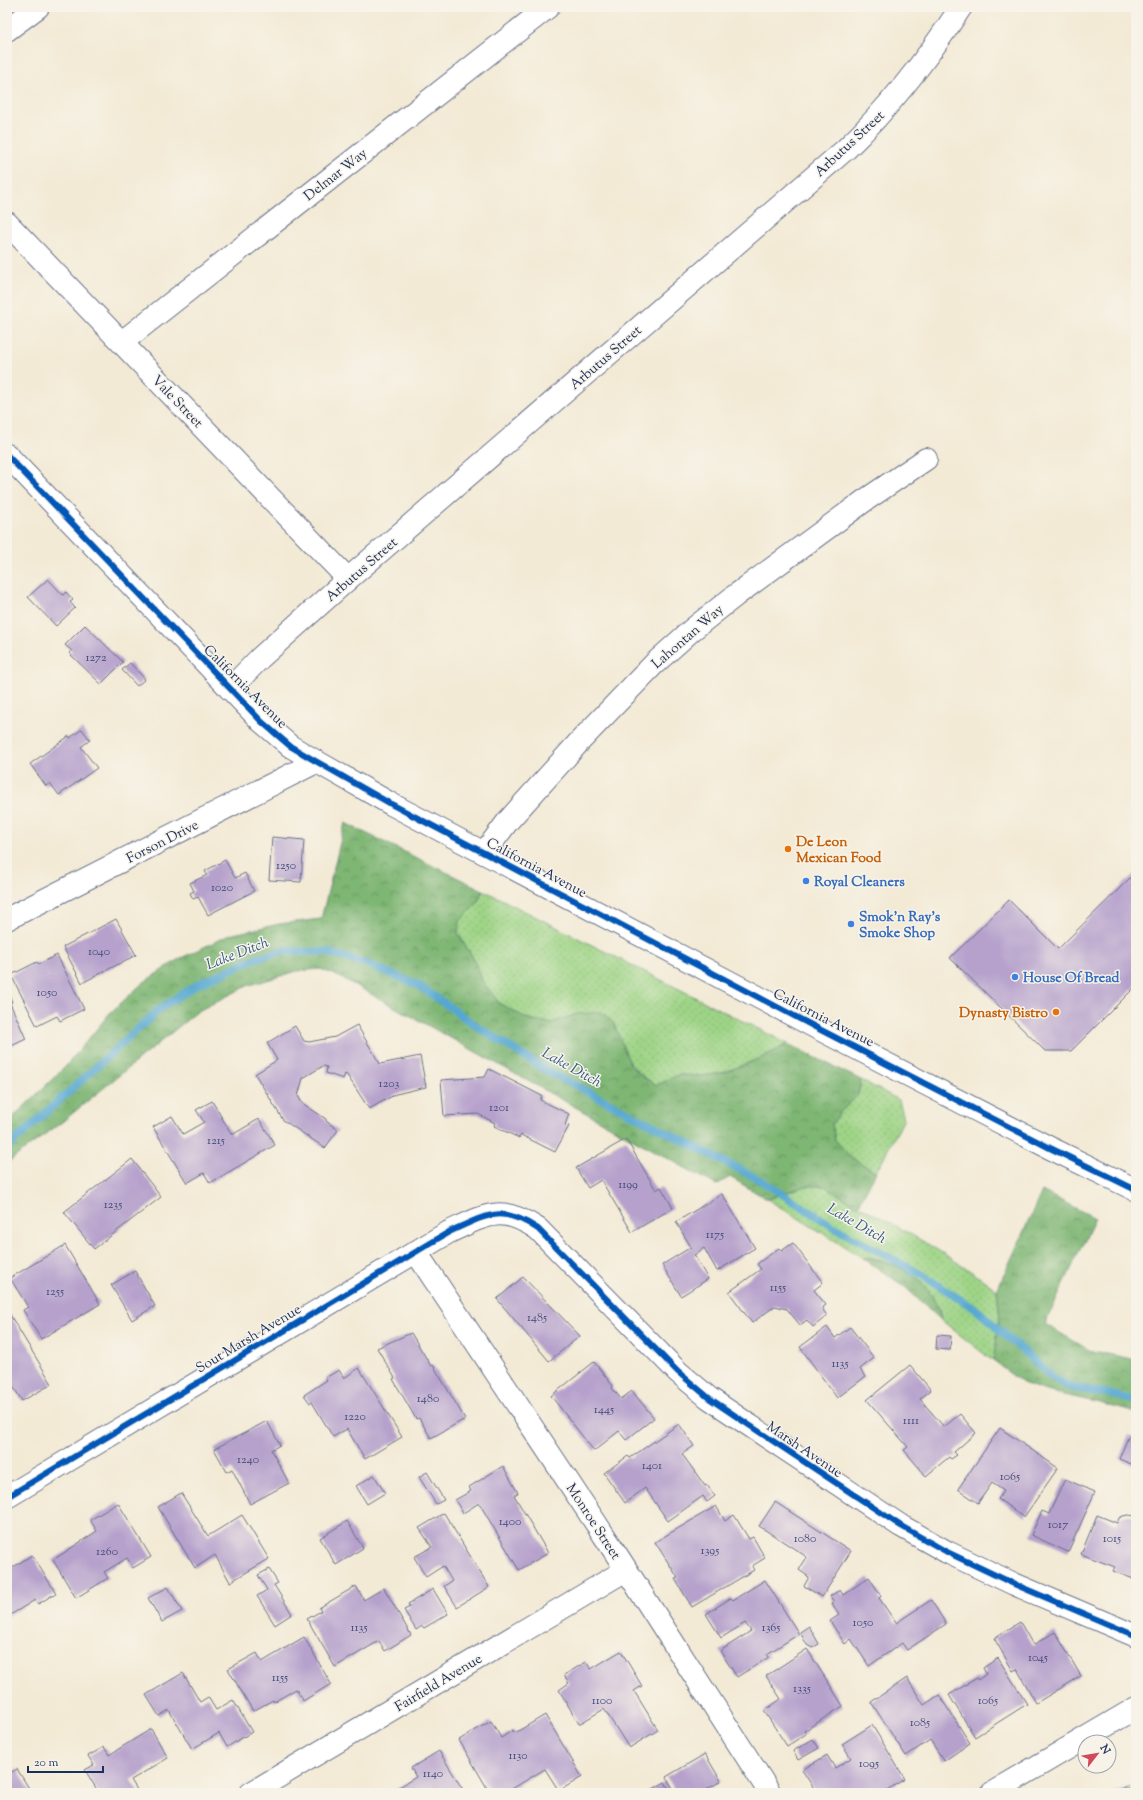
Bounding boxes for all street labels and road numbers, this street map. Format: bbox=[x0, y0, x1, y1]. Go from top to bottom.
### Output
street label: Arbutus Street bbox=[811, 107, 890, 182]
street label: Delmar Way bbox=[300, 144, 372, 207]
street label: Arbutus Street bbox=[566, 321, 647, 395]
street label: Vale Street bbox=[146, 372, 207, 433]
street label: Arbutus Street bbox=[322, 533, 403, 607]
street label: Lahontan Way bbox=[648, 601, 729, 674]
street label: California Avenue bbox=[198, 641, 291, 734]
street label: Forson Drive bbox=[123, 816, 202, 870]
street label: California Avenue bbox=[482, 834, 590, 904]
street label: California Avenue bbox=[769, 985, 877, 1053]
street label: Sout Marsh Avenue bbox=[193, 1300, 305, 1379]
street label: Marsh Avenue bbox=[762, 1418, 846, 1484]
street label: Monroe Street bbox=[560, 1480, 625, 1564]
street label: Fairfield Avenue bbox=[392, 1650, 486, 1718]

